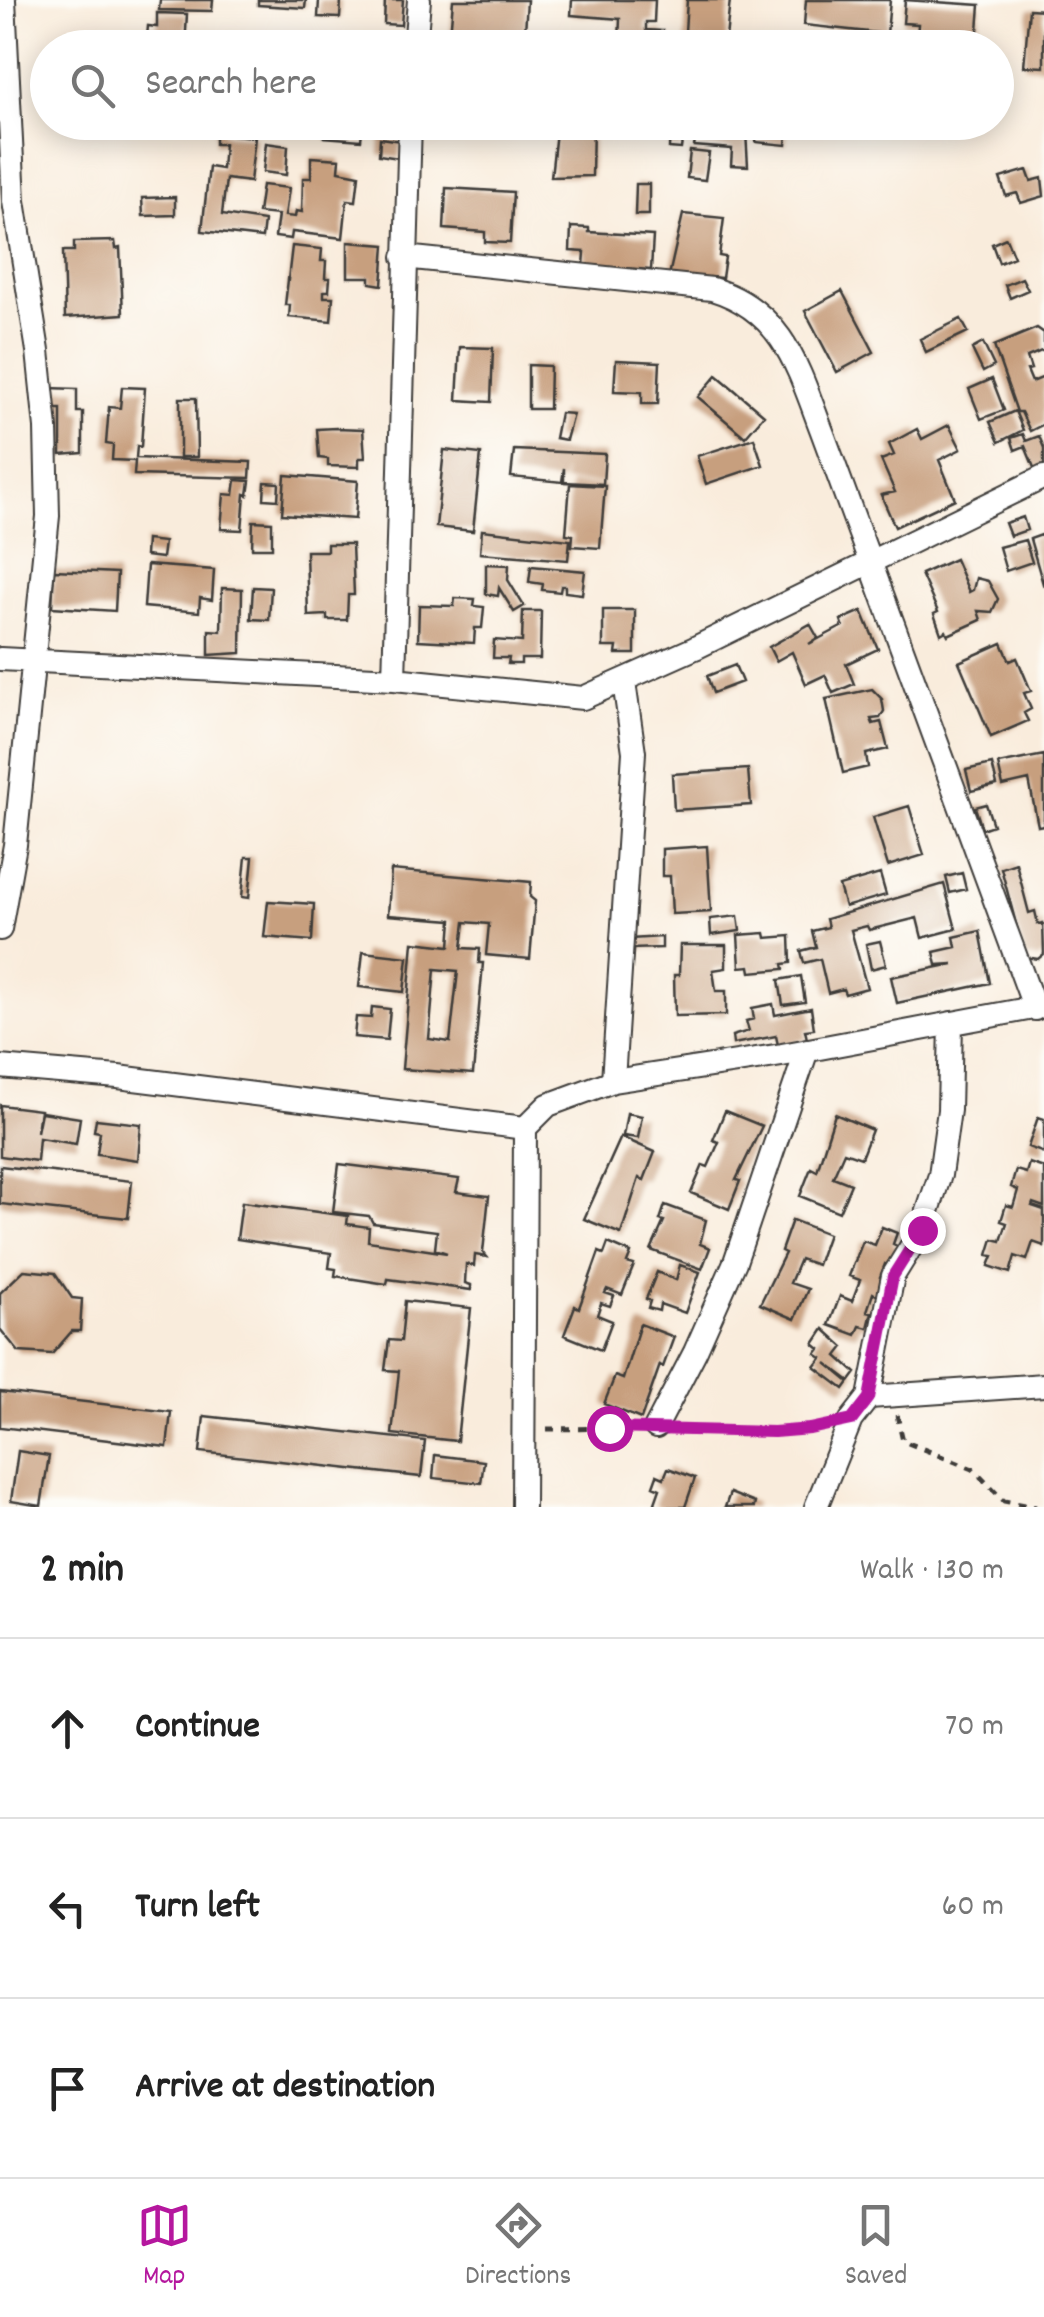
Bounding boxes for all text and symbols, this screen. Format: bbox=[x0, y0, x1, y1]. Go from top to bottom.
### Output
search box bbox=[30, 30, 1014, 140]
icon: search bbox=[65, 58, 120, 113]
text: Search here bbox=[145, 58, 317, 113]
route end bbox=[900, 1208, 946, 1254]
route start bbox=[587, 1406, 633, 1452]
text: 2 min bbox=[40, 1542, 124, 1602]
text: Walk · 130 m bbox=[860, 1549, 1004, 1595]
icon: ahead bbox=[40, 1701, 95, 1756]
text: Continue bbox=[135, 1701, 260, 1756]
text: 70 m bbox=[945, 1705, 1004, 1751]
icon: left bbox=[40, 1881, 95, 1936]
text: Turn left bbox=[135, 1881, 260, 1936]
text: 60 m bbox=[942, 1885, 1004, 1931]
icon: arrive bbox=[40, 2061, 95, 2116]
text: Arrive at destination bbox=[135, 2061, 435, 2116]
tab: Map bbox=[137, 2198, 192, 2298]
tab: Directions bbox=[465, 2198, 571, 2298]
tab: Saved bbox=[845, 2198, 907, 2298]

